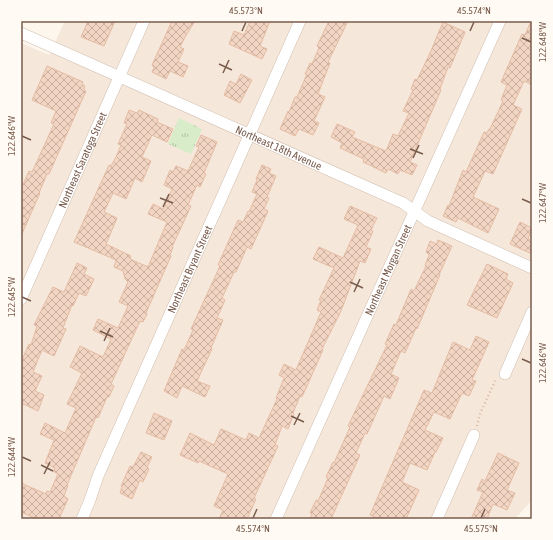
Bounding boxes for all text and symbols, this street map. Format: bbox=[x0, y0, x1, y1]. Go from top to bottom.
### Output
text: 45.573°N bbox=[229, 5, 263, 16]
text: 45.574°N bbox=[457, 5, 491, 16]
text: 122.648°W bbox=[537, 21, 548, 62]
street label: Northeast Saratoga Street bbox=[56, 110, 109, 210]
text: 122.646°W bbox=[6, 115, 17, 156]
street label: Northeast 18th Avenue bbox=[234, 123, 324, 172]
text: 122.647°W bbox=[537, 182, 548, 223]
street label: Northeast Morgan Street bbox=[362, 223, 414, 317]
street label: Northeast Bryant Street bbox=[165, 224, 214, 315]
text: 122.645°W bbox=[6, 276, 17, 317]
text: 122.646°W bbox=[537, 342, 548, 383]
text: 122.644°W bbox=[6, 436, 17, 477]
text: 45.574°N bbox=[236, 523, 270, 534]
text: 45.575°N bbox=[464, 523, 498, 534]

